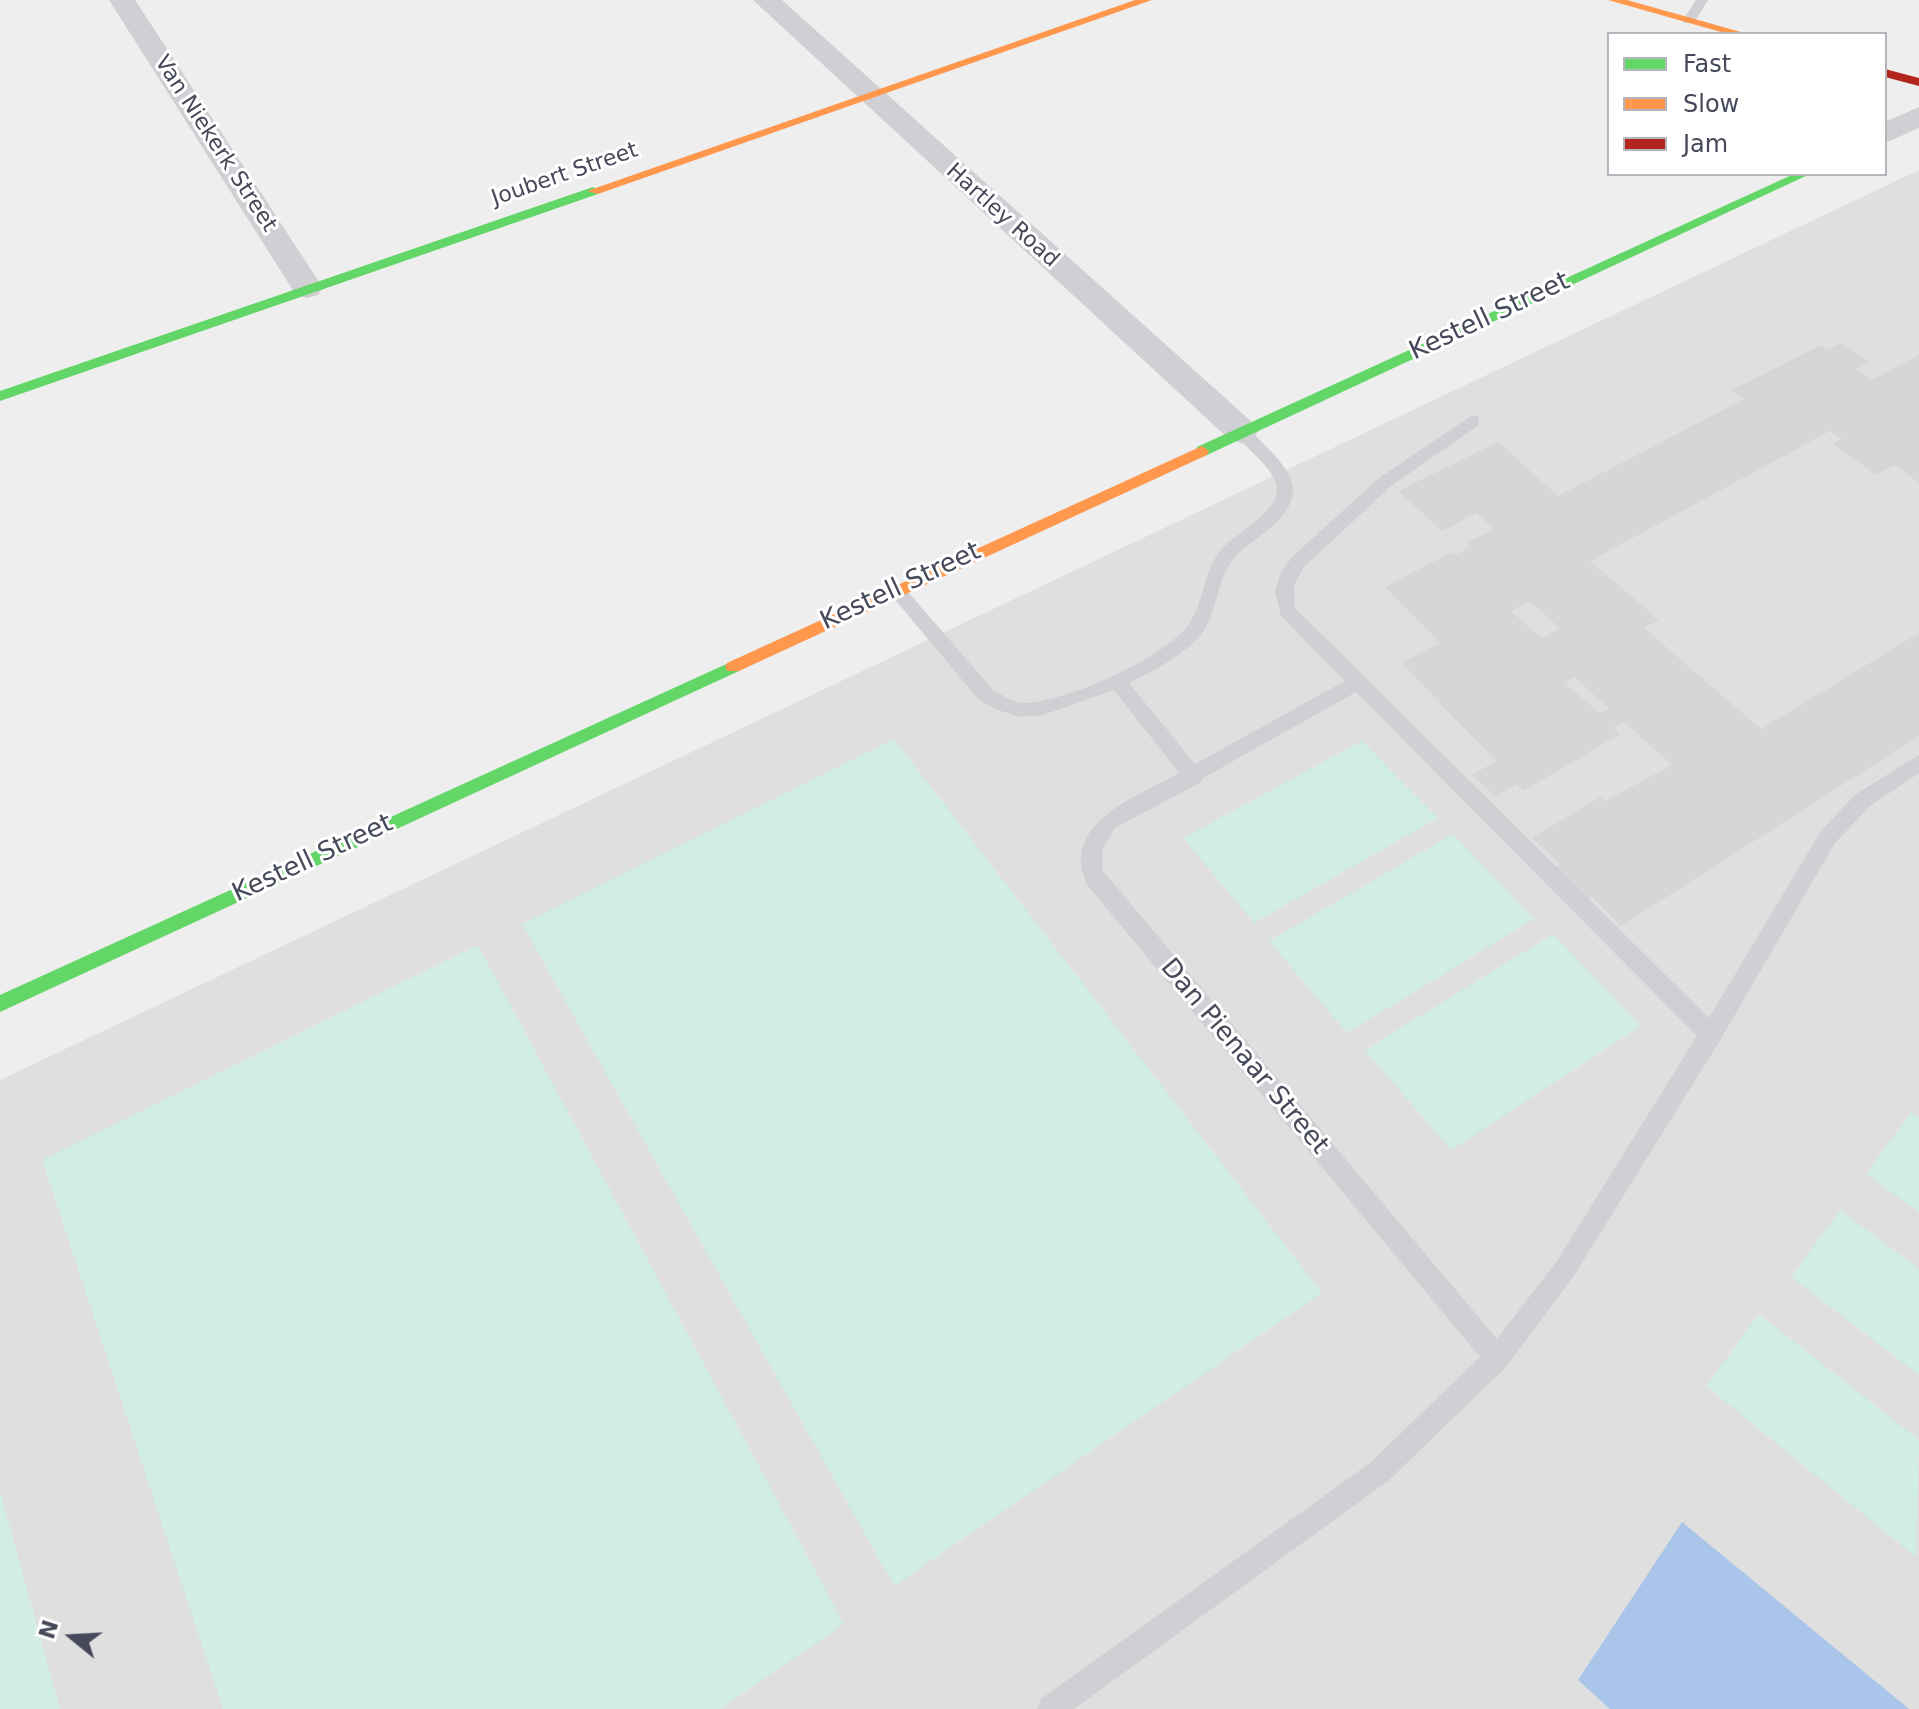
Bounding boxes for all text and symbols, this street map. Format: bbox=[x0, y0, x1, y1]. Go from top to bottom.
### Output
legend bbox=[1607, 32, 1887, 176]
text: Fast bbox=[1683, 50, 1731, 78]
street label: Van Niekerk Street bbox=[148, 51, 282, 237]
text: Slow bbox=[1683, 90, 1739, 118]
text: Jam bbox=[1683, 130, 1728, 158]
street label: Joubert Street bbox=[488, 138, 642, 212]
street label: Hartley Road bbox=[940, 158, 1064, 274]
street label: Kestell Street bbox=[1405, 266, 1575, 368]
street label: Kestell Street bbox=[816, 536, 986, 638]
street label: Kestell Street bbox=[228, 808, 398, 910]
street label: Dan Pienaar Street bbox=[1153, 953, 1335, 1161]
north arrow bbox=[32, 1597, 112, 1677]
text: N bbox=[34, 1617, 63, 1642]

